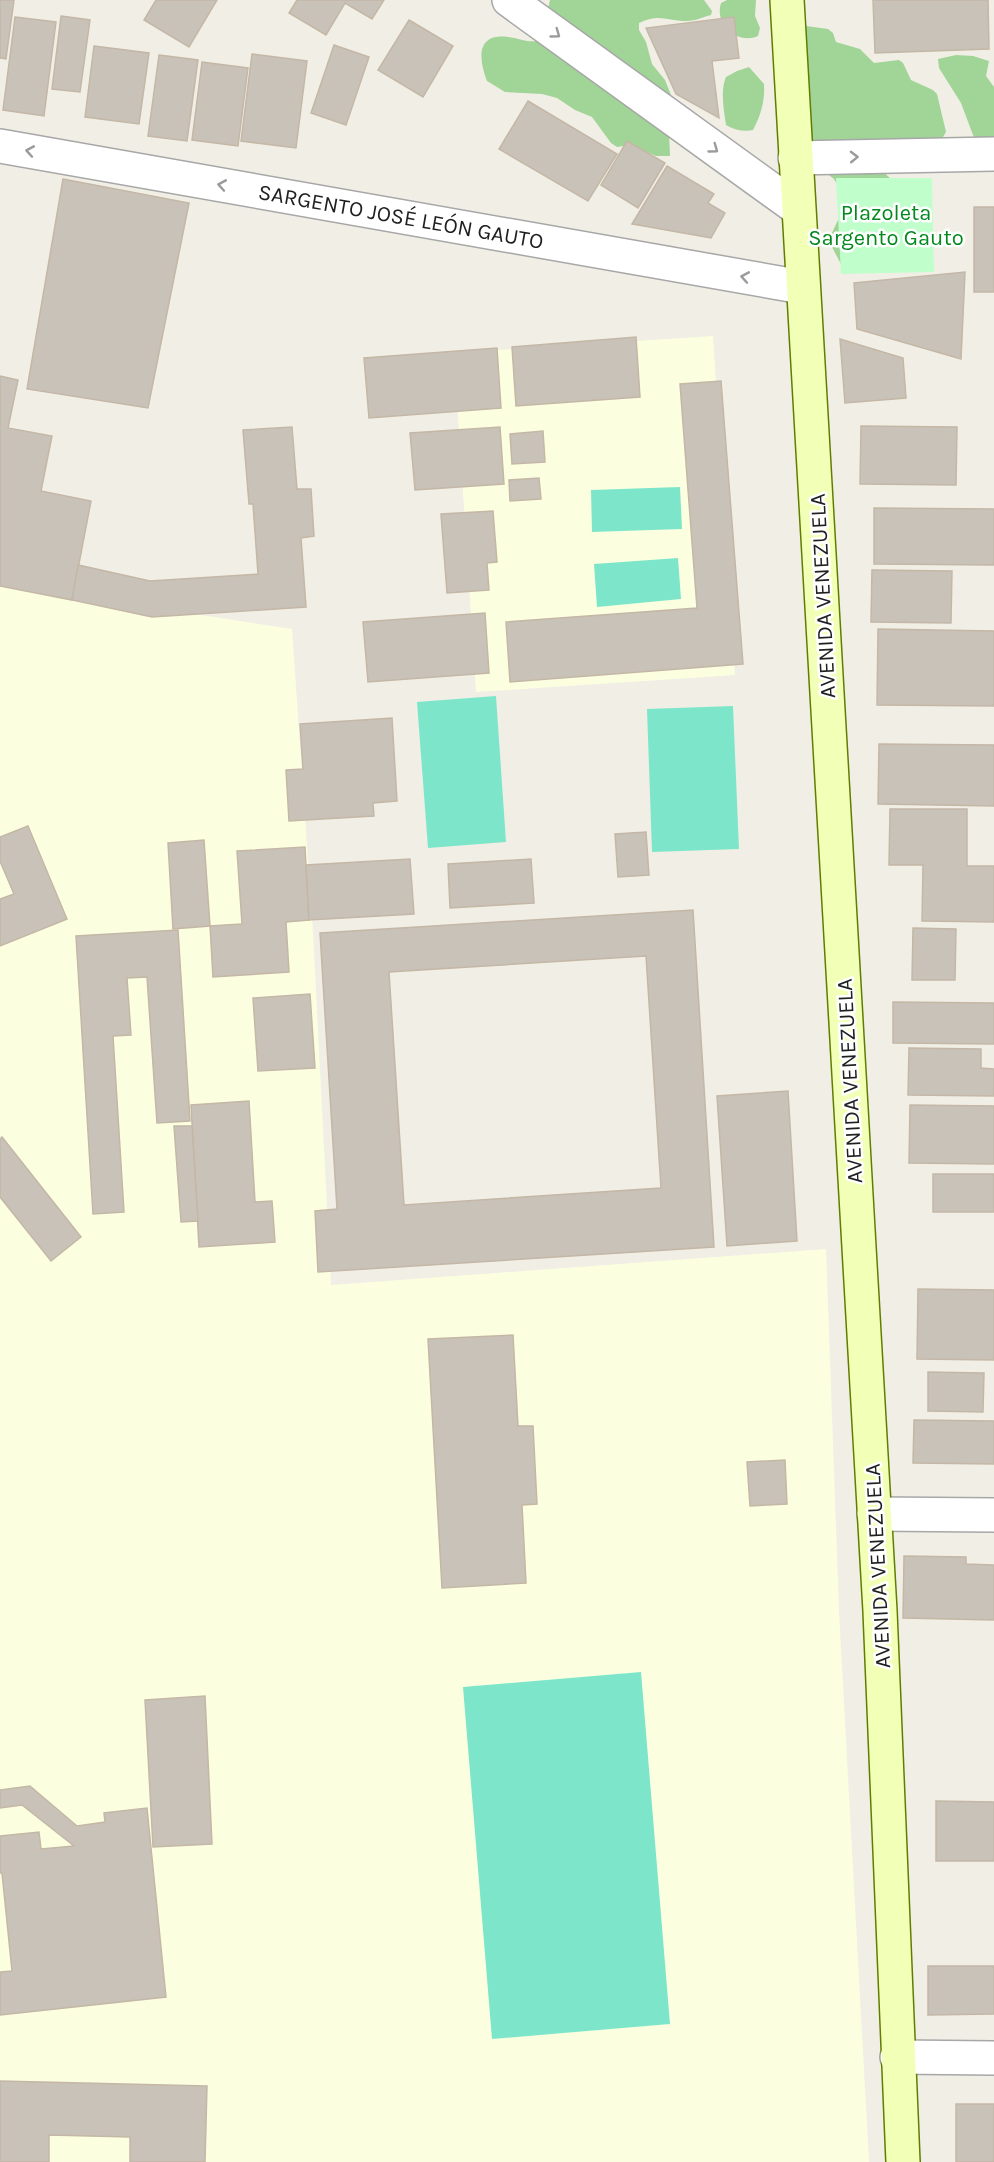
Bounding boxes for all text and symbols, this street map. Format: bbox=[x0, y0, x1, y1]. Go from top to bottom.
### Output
one-way arrow bbox=[550, 27, 561, 38]
one-way arrow bbox=[708, 141, 719, 152]
one-way arrow bbox=[25, 145, 35, 158]
one-way arrow bbox=[849, 150, 858, 163]
street label: SARGENTO JOSÉ LEÓN GAUTO bbox=[256, 178, 546, 255]
one-way arrow bbox=[217, 179, 227, 192]
park label: Plazoleta Sargento Gauto bbox=[808, 200, 964, 251]
one-way arrow bbox=[740, 271, 750, 284]
street label: AVENIDA VENEZUELA bbox=[805, 492, 841, 699]
street label: AVENIDA VENEZUELA bbox=[832, 977, 868, 1184]
street label: AVENIDA VENEZUELA bbox=[860, 1462, 896, 1669]

